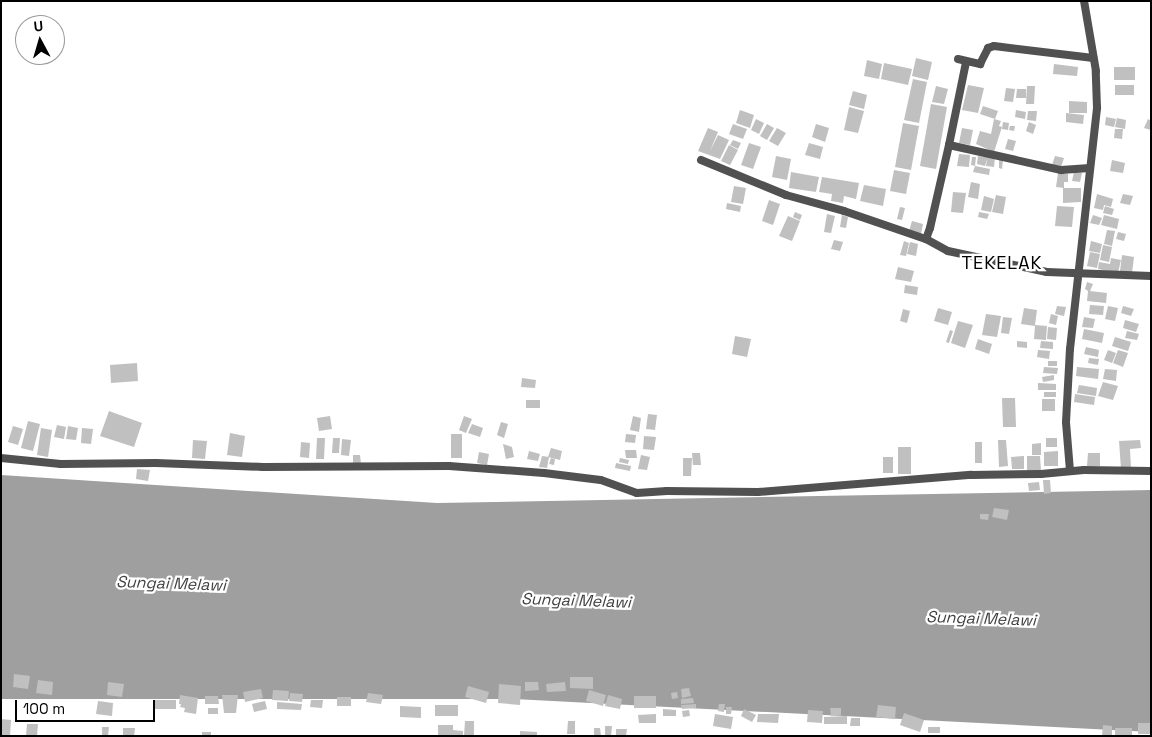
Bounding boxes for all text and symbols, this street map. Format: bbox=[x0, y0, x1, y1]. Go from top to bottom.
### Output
north arrow bbox=[15, 15, 65, 65]
text: U bbox=[33, 17, 44, 36]
district label: TEKELAK bbox=[961, 252, 1043, 274]
water label: Sungai Melawi bbox=[116, 572, 226, 596]
water label: Sungai Melawi bbox=[521, 589, 631, 613]
water label: Sungai Melawi bbox=[926, 607, 1036, 631]
scale bar bbox=[18, 690, 158, 722]
text: 100 m bbox=[23, 699, 65, 718]

